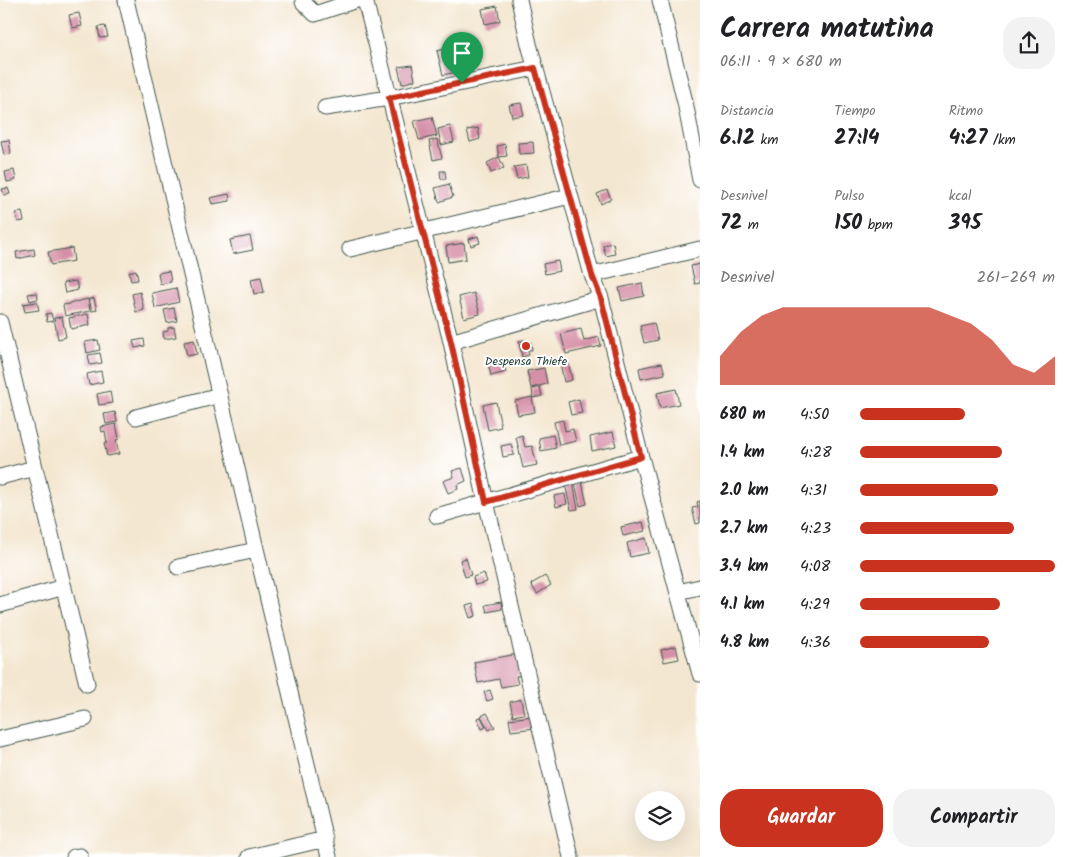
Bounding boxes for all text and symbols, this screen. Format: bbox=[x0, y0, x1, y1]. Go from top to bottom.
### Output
text: Carrera matutina bbox=[720, 7, 934, 52]
button: share bbox=[1003, 17, 1055, 69]
pin bbox=[441, 32, 483, 83]
icon: arrive bbox=[448, 39, 476, 67]
text: 06:11 · 9 × 680 m bbox=[720, 49, 842, 74]
text: Distancia bbox=[720, 100, 774, 122]
text: Tiempo bbox=[834, 100, 876, 122]
text: Ritmo bbox=[949, 100, 983, 122]
text: 6.12 bbox=[720, 122, 755, 155]
text: 27:14 bbox=[834, 122, 879, 155]
text: 4:27 bbox=[949, 122, 987, 155]
text: km bbox=[755, 129, 778, 151]
text: /km bbox=[987, 129, 1016, 151]
text: Desnivel bbox=[720, 185, 768, 207]
text: Pulso bbox=[834, 185, 864, 207]
text: kcal bbox=[949, 185, 971, 207]
text: 72 bbox=[720, 207, 742, 240]
text: 150 bbox=[834, 207, 862, 240]
text: 395 bbox=[949, 207, 981, 240]
text: m bbox=[742, 214, 759, 236]
text: bpm bbox=[862, 214, 893, 236]
text: Desnivel bbox=[720, 265, 775, 290]
text: 261–269 m bbox=[977, 265, 1055, 290]
marker: Despensa Thiefe bbox=[520, 340, 532, 352]
place label: Despensa Thiefe bbox=[485, 352, 568, 371]
text: 680 m bbox=[720, 402, 766, 427]
text: 4:50 bbox=[800, 402, 829, 427]
text: 1.4 km bbox=[720, 440, 765, 465]
text: 4:28 bbox=[800, 440, 832, 465]
text: 2.0 km bbox=[720, 478, 768, 503]
text: 4:31 bbox=[800, 478, 827, 503]
text: 2.7 km bbox=[720, 516, 768, 541]
text: 4:23 bbox=[800, 516, 831, 541]
text: 3.4 km bbox=[720, 554, 768, 579]
text: 4:08 bbox=[800, 554, 830, 579]
text: 4.1 km bbox=[720, 592, 765, 617]
text: 4:29 bbox=[800, 592, 830, 617]
text: 4.8 km bbox=[720, 630, 769, 655]
text: 4:36 bbox=[800, 630, 831, 655]
button: Guardar bbox=[720, 789, 883, 847]
button: Compartir bbox=[893, 789, 1055, 847]
map controls bbox=[635, 791, 685, 841]
button: layers bbox=[635, 791, 685, 841]

